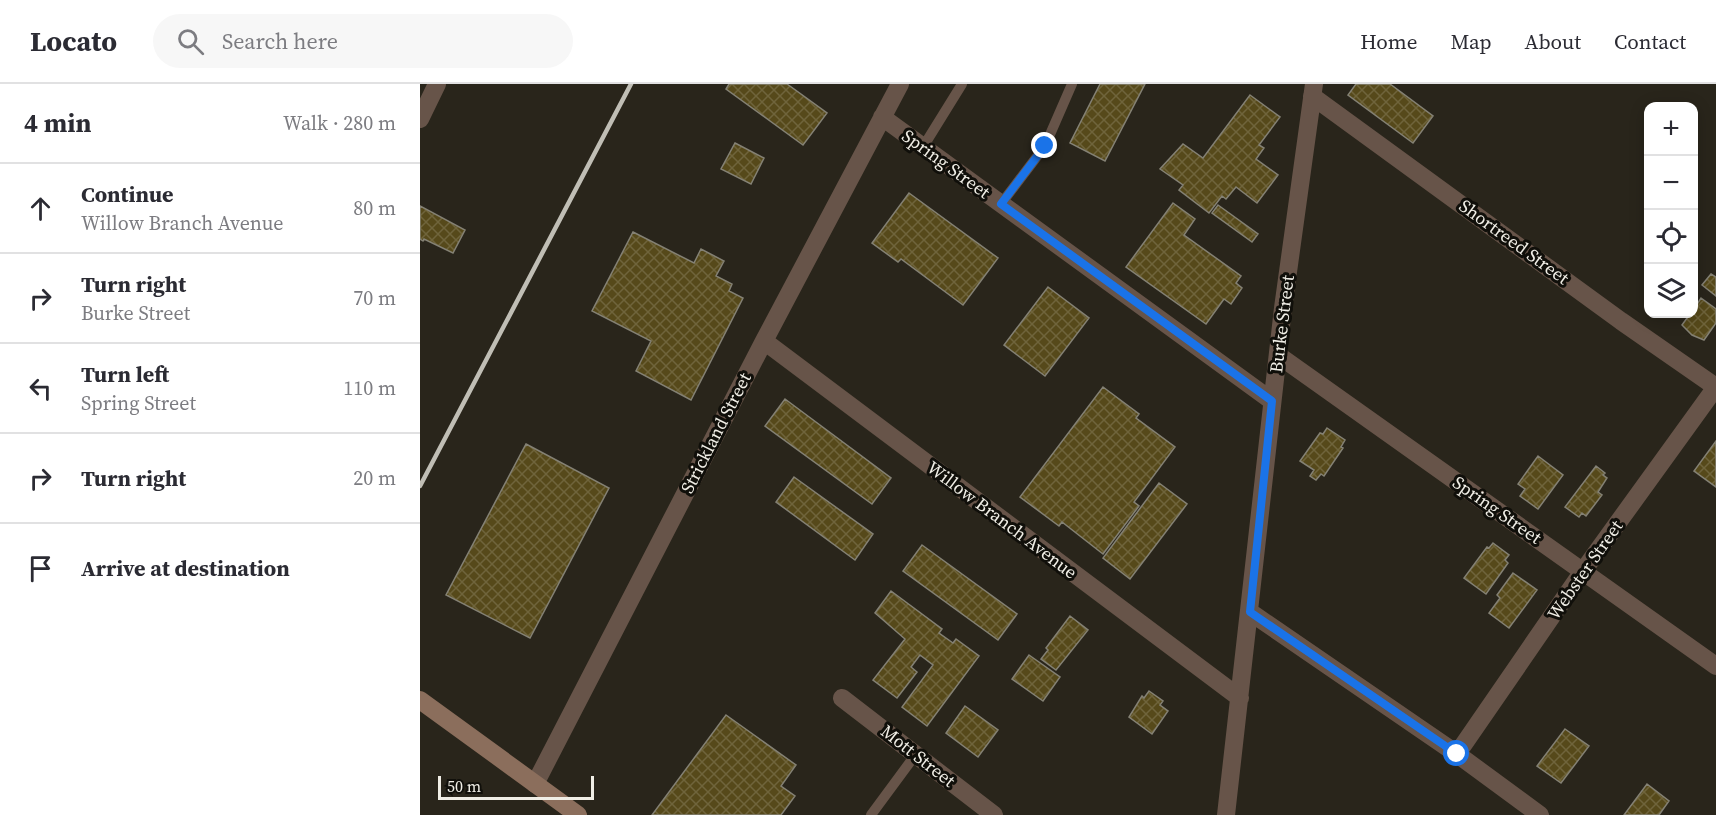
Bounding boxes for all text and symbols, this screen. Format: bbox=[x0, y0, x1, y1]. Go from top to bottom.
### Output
search box bbox=[153, 14, 573, 68]
text: Locato bbox=[30, 22, 117, 60]
icon: search bbox=[174, 25, 207, 58]
text: Search here bbox=[222, 26, 338, 56]
text: Home bbox=[1360, 27, 1418, 56]
text: Map bbox=[1451, 27, 1492, 56]
text: About bbox=[1525, 27, 1581, 56]
text: Contact bbox=[1614, 27, 1686, 56]
map controls bbox=[1644, 102, 1698, 318]
button: + bbox=[1644, 102, 1698, 156]
text: 4 min bbox=[24, 105, 91, 141]
text: Walk · 280 m bbox=[283, 109, 396, 137]
street label: Spring Street bbox=[897, 123, 996, 204]
route end bbox=[1031, 132, 1057, 158]
button: − bbox=[1644, 156, 1698, 210]
text: Continue bbox=[81, 179, 174, 209]
icon: ahead bbox=[24, 192, 57, 225]
street label: Shortreed Street bbox=[1454, 193, 1574, 290]
text: 80 m bbox=[353, 194, 396, 222]
text: Willow Branch Avenue bbox=[81, 209, 284, 237]
button: locate bbox=[1644, 210, 1698, 264]
button: layers bbox=[1644, 264, 1698, 318]
text: Turn right bbox=[81, 269, 186, 299]
street label: Burke Street bbox=[1263, 274, 1300, 374]
icon: right bbox=[24, 282, 57, 315]
text: 70 m bbox=[353, 284, 396, 312]
text: Burke Street bbox=[81, 299, 190, 327]
text: Turn left bbox=[81, 359, 169, 389]
street label: Strickland Street bbox=[674, 368, 757, 497]
icon: left bbox=[24, 372, 57, 405]
text: 110 m bbox=[343, 374, 396, 402]
text: Spring Street bbox=[81, 389, 196, 417]
street label: Willow Branch Avenue bbox=[922, 455, 1083, 584]
icon: right bbox=[24, 462, 57, 495]
text: Turn right bbox=[81, 463, 186, 493]
text: 20 m bbox=[353, 464, 396, 492]
street label: Spring Street bbox=[1448, 470, 1547, 550]
street label: Webster Street bbox=[1541, 515, 1628, 625]
icon: arrive bbox=[24, 552, 57, 585]
text: Arrive at destination bbox=[81, 553, 290, 583]
street label: Mott Street bbox=[876, 719, 961, 793]
route start bbox=[1443, 740, 1469, 766]
scale bar bbox=[438, 773, 594, 800]
text: 50 m bbox=[447, 775, 481, 797]

